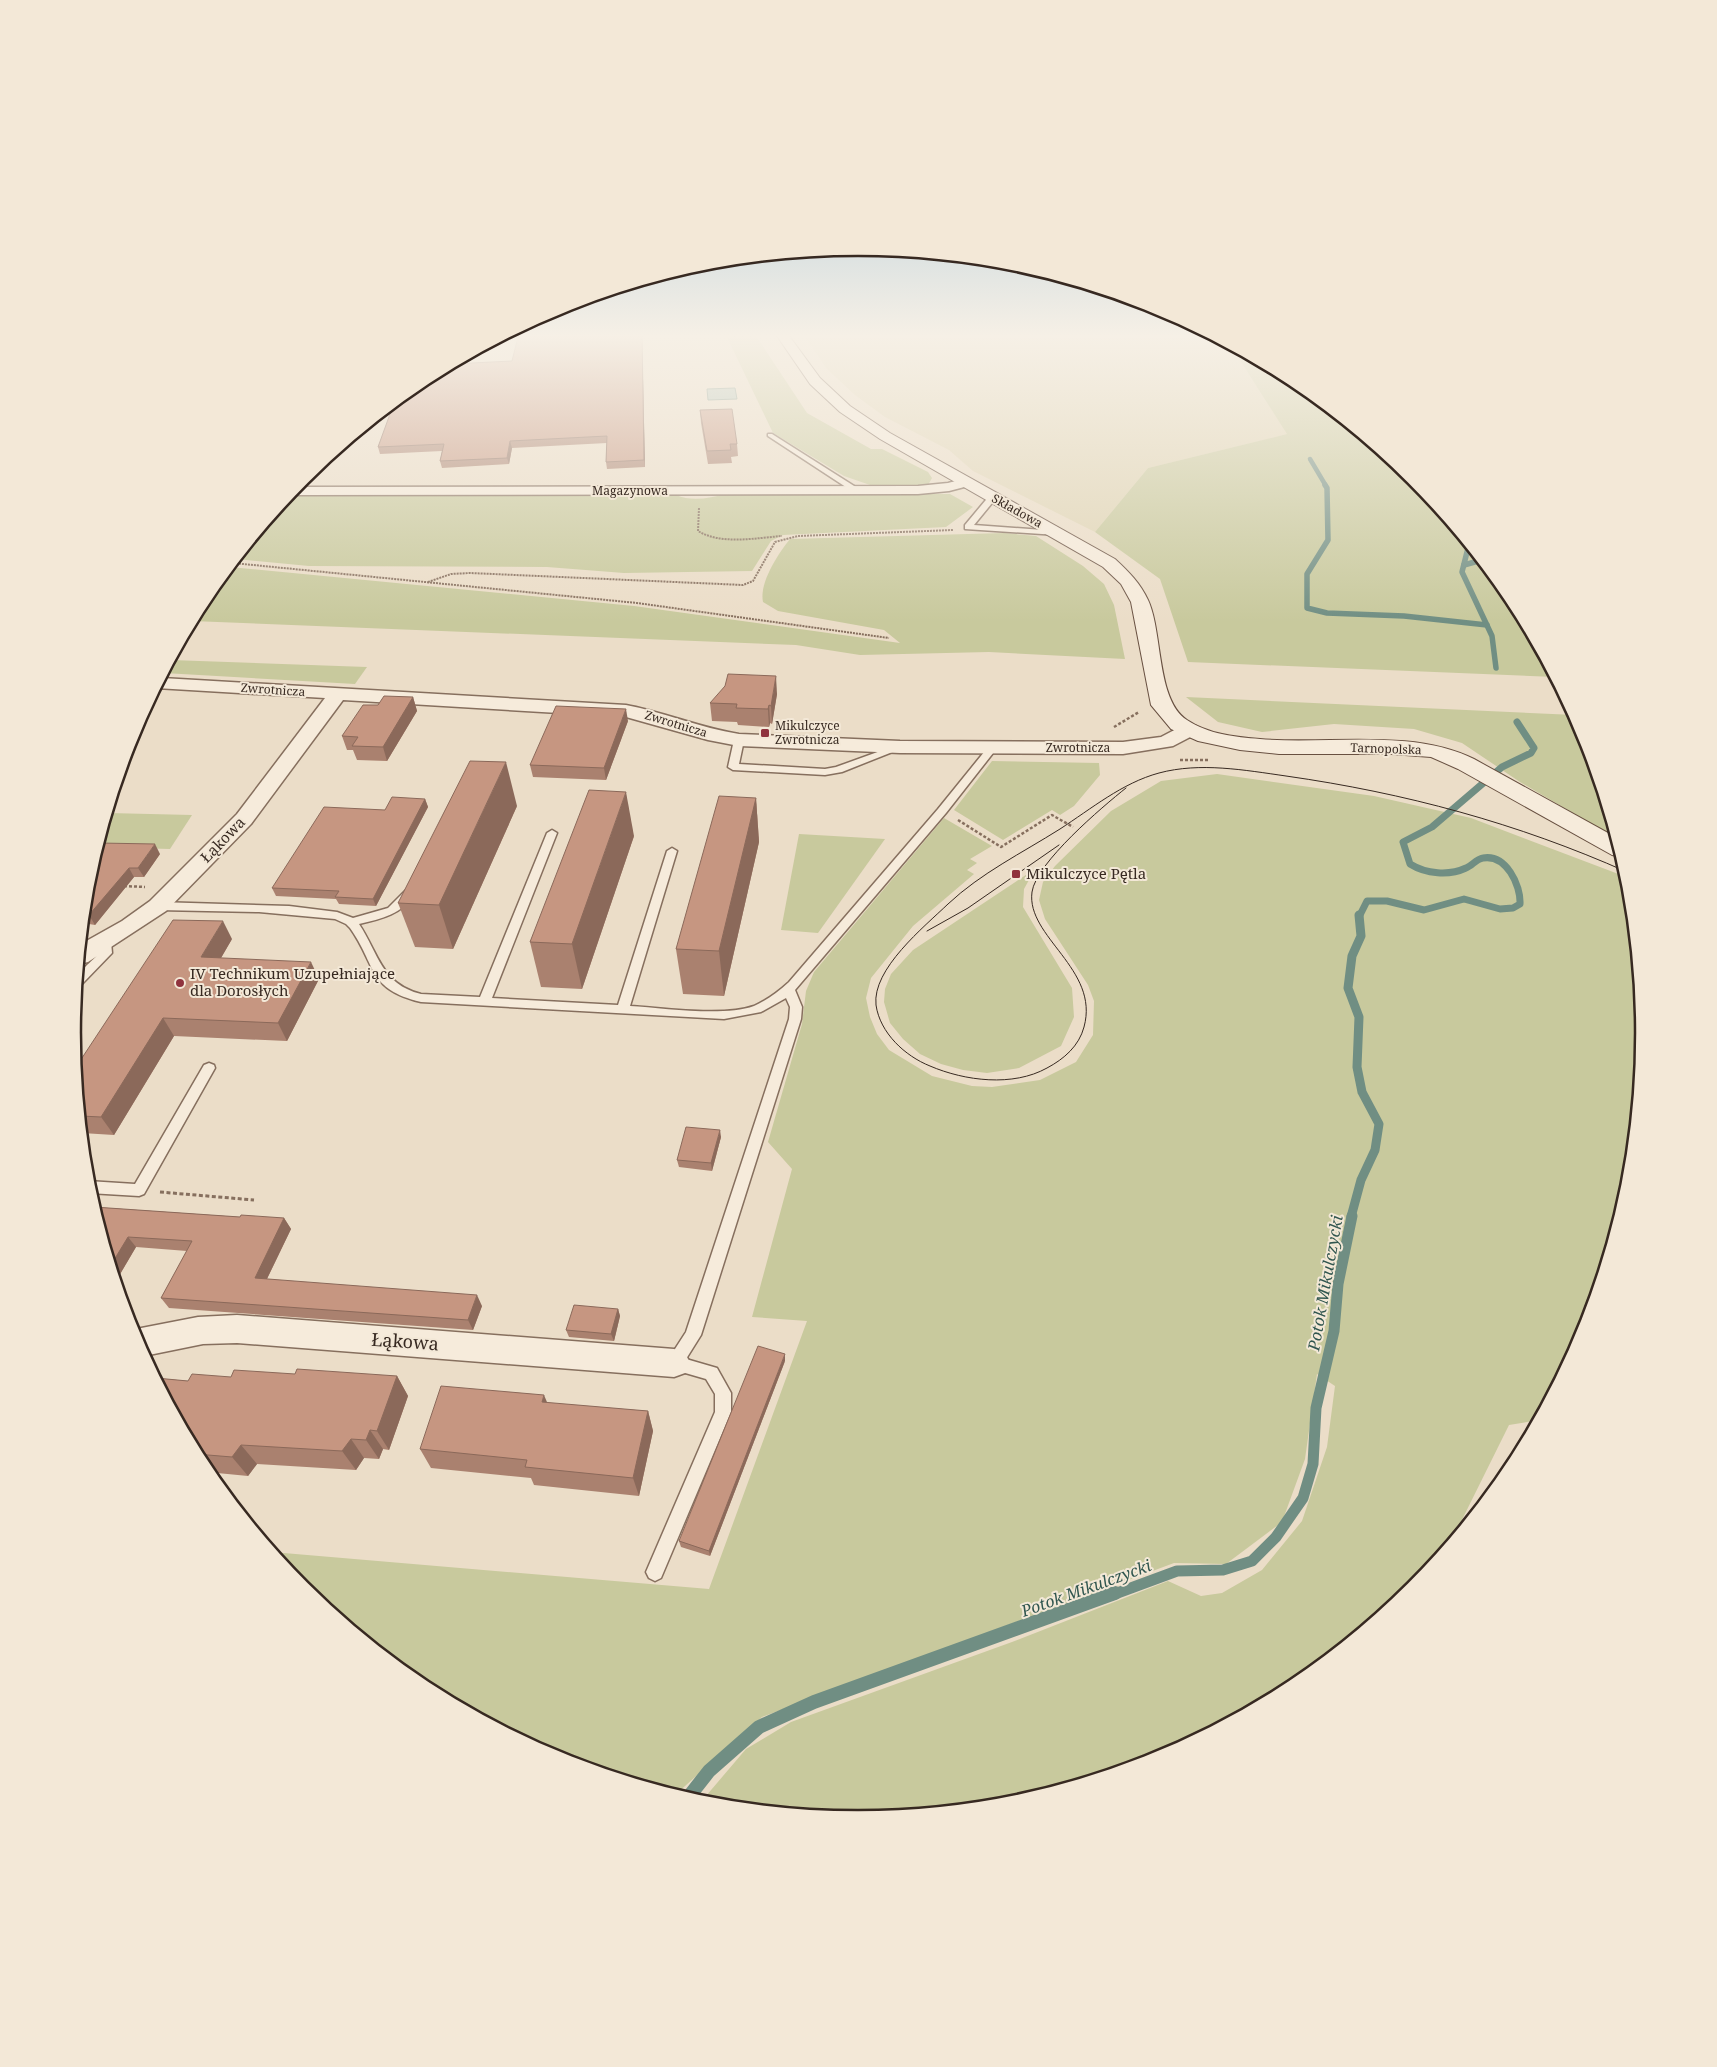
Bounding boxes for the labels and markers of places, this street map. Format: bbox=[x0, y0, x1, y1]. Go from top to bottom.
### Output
place label: Mikulczyce Zwrotnicza bbox=[775, 717, 840, 748]
marker: Mikulczyce Zwrotnicza bbox=[759, 727, 771, 739]
place label: Mikulczyce Pętla bbox=[1026, 863, 1146, 883]
marker: Mikulczyce Pętla bbox=[1010, 868, 1022, 880]
place label: IV Technikum Uzupełniające dla Dorosłych bbox=[190, 963, 395, 1000]
marker: IV Technikum Uzupełniające dla Dorosłych bbox=[174, 977, 186, 989]

